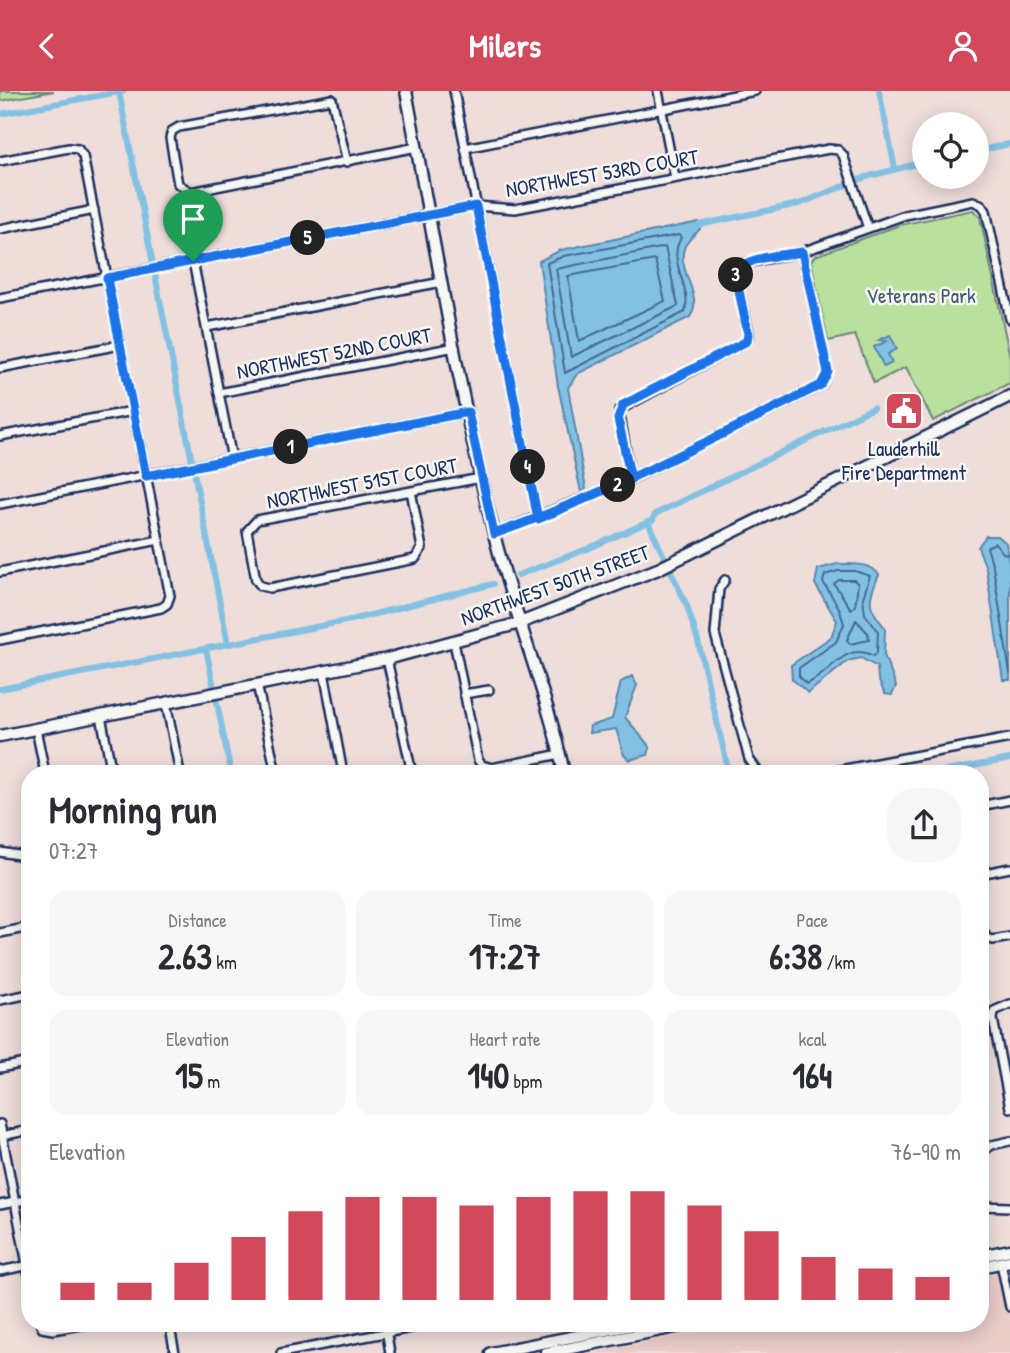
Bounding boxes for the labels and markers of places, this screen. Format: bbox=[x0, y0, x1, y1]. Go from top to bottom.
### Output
pin bbox=[163, 189, 223, 261]
pin: 5 bbox=[290, 221, 326, 255]
pin: 3 bbox=[718, 257, 754, 293]
public building icon: Lauderhill Fire Department bbox=[883, 390, 925, 432]
pin: 1 bbox=[274, 429, 308, 465]
place label: Lauderhill Fire Department bbox=[841, 434, 967, 487]
pin: 4 bbox=[510, 449, 546, 485]
pin: 2 bbox=[600, 467, 636, 503]

